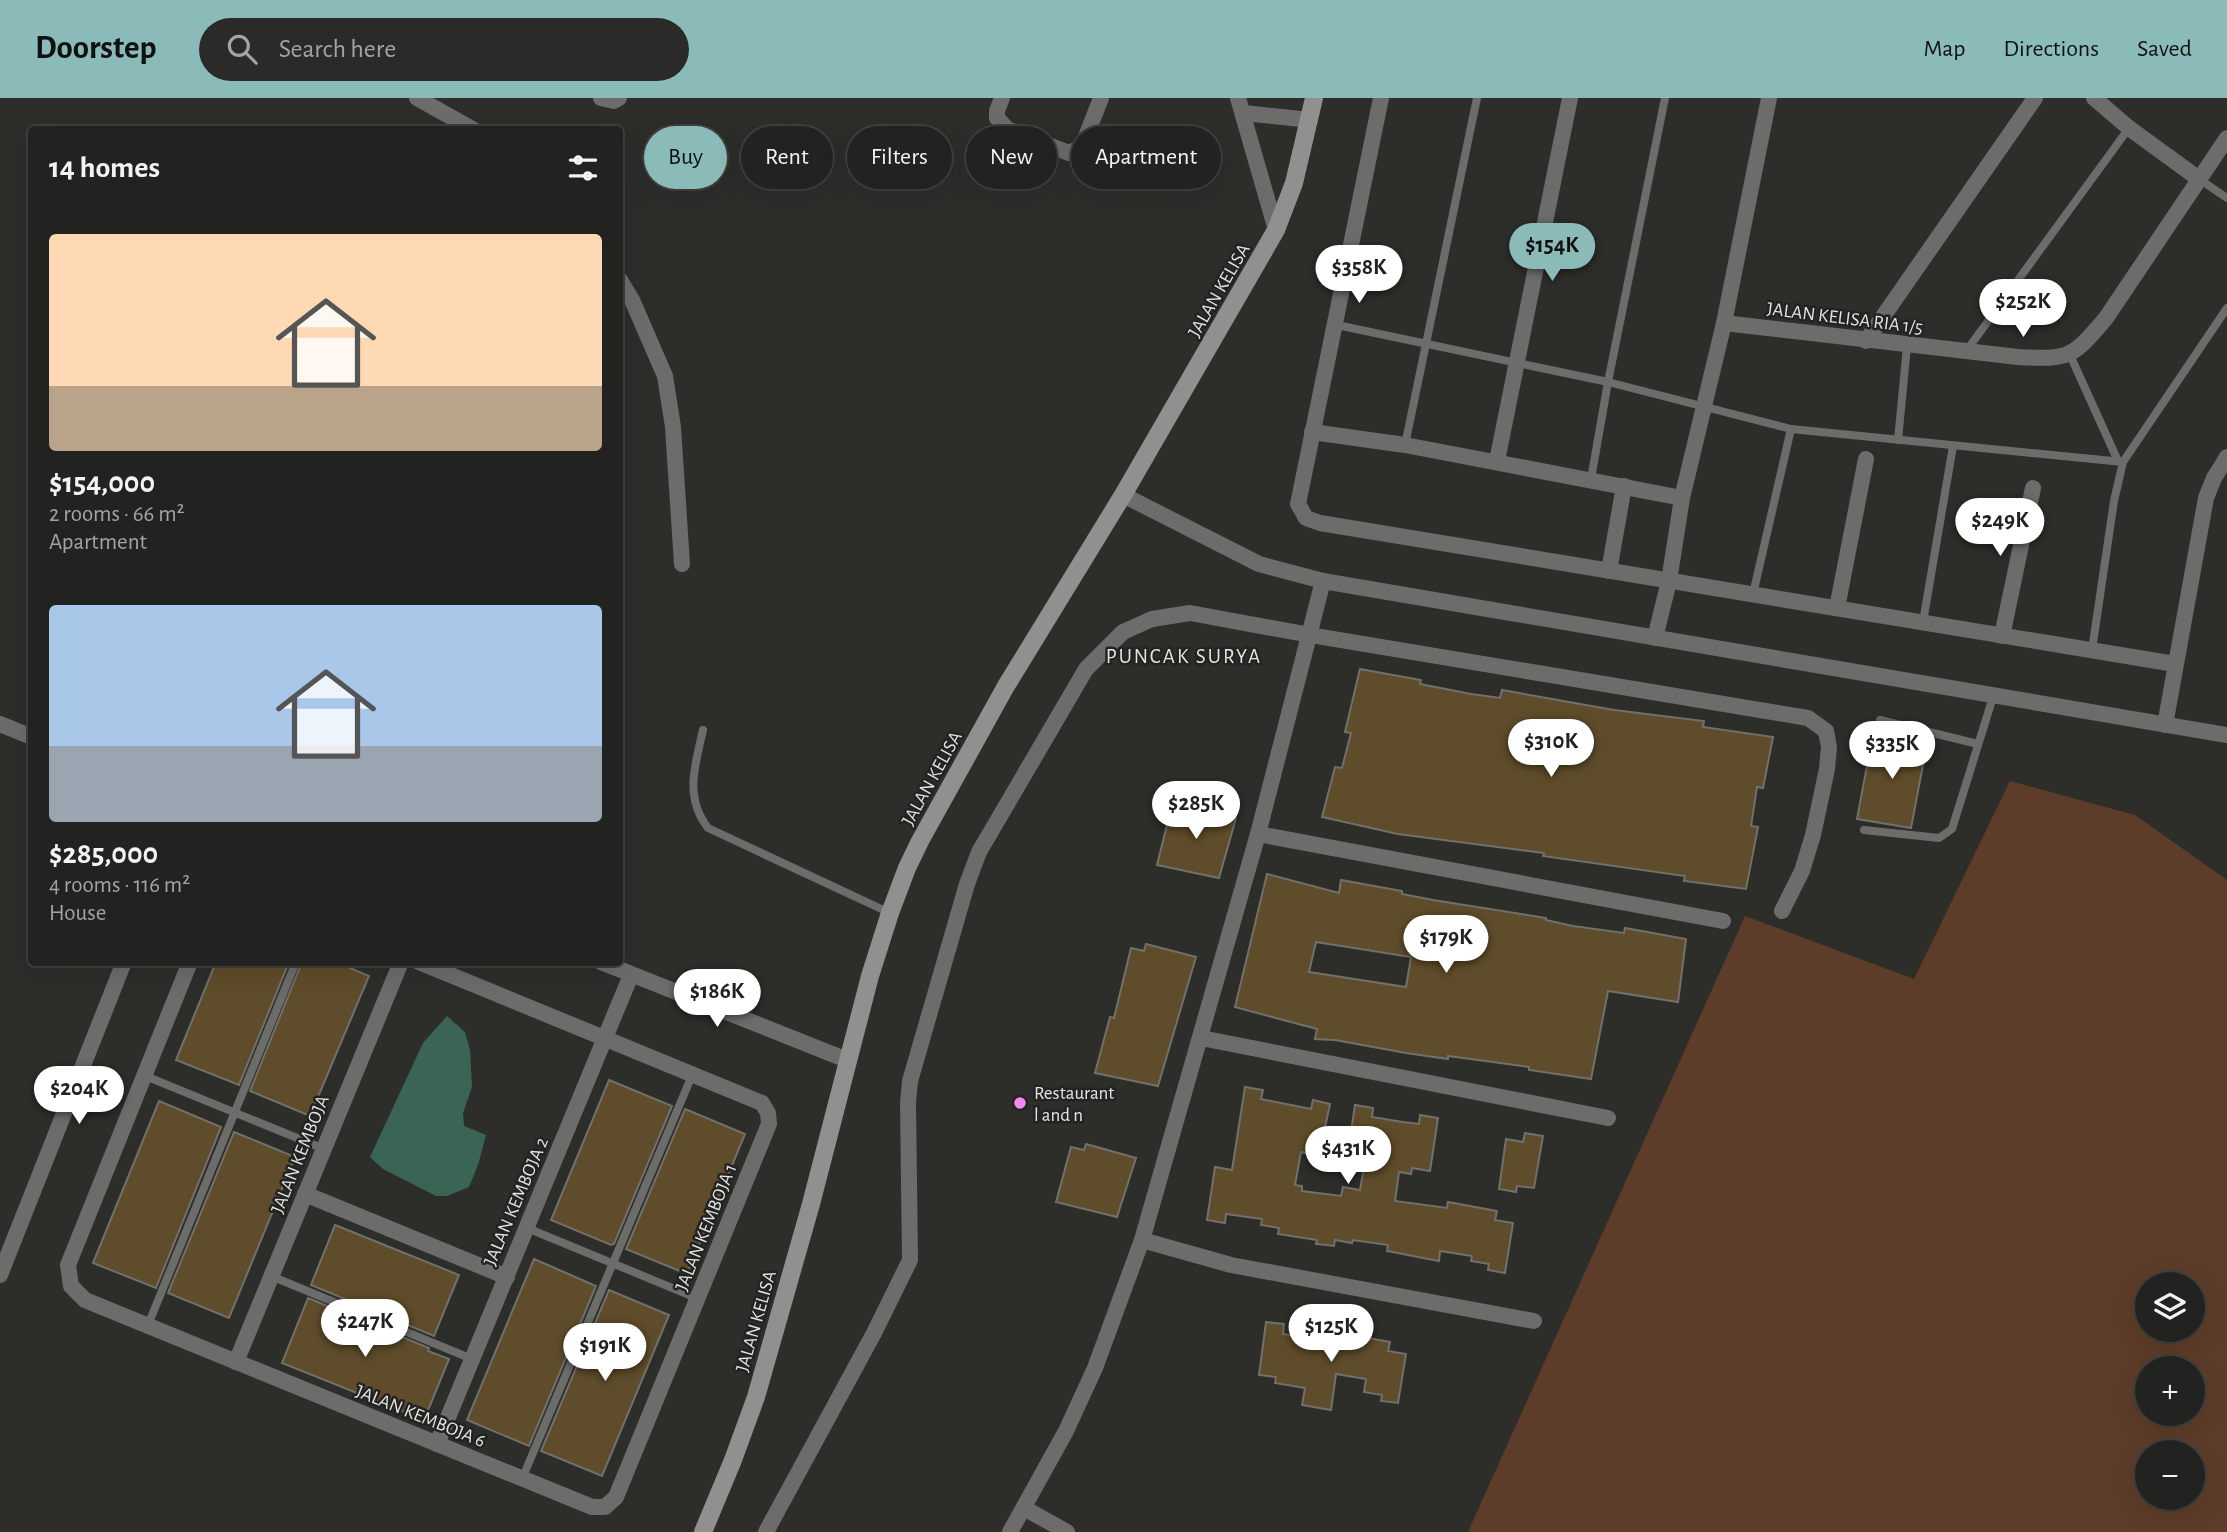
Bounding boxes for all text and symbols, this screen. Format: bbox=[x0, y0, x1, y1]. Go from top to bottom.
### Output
search box bbox=[199, 18, 689, 81]
icon: search bbox=[223, 30, 261, 68]
text: Doorstep bbox=[35, 32, 157, 65]
text: Search here bbox=[279, 36, 396, 62]
text: Map bbox=[1923, 37, 1965, 61]
text: Directions bbox=[2003, 37, 2099, 61]
text: Saved bbox=[2137, 37, 2192, 61]
chip: Buy bbox=[644, 126, 727, 189]
chip: Rent bbox=[741, 126, 833, 189]
chip: Filters bbox=[847, 126, 952, 189]
chip: New bbox=[966, 126, 1057, 189]
chip: Apartment bbox=[1071, 126, 1221, 189]
icon: filters bbox=[564, 149, 602, 187]
text: 14 homes bbox=[49, 153, 160, 183]
pin: $154K bbox=[1503, 223, 1601, 283]
text: $154K bbox=[1525, 234, 1579, 257]
street label: JALAN KELISA bbox=[1185, 241, 1254, 341]
pin: $358K bbox=[1310, 246, 1408, 305]
text: $358K bbox=[1332, 256, 1386, 279]
icon: home bbox=[263, 280, 389, 406]
pin: $252K bbox=[1974, 280, 2072, 339]
text: $252K bbox=[1995, 290, 2051, 313]
street label: JALAN KELISA RIA 1/5 bbox=[1766, 299, 1924, 338]
text: $154,000 bbox=[49, 468, 155, 498]
pin: $249K bbox=[1951, 498, 2049, 558]
text: 2 rooms · 66 m² bbox=[49, 503, 185, 526]
text: $249K bbox=[1971, 509, 2029, 532]
text: Apartment bbox=[49, 531, 147, 554]
district label: PUNCAK SURYA bbox=[1106, 646, 1262, 667]
icon: home bbox=[263, 651, 389, 777]
pin: $310K bbox=[1502, 720, 1600, 779]
pin: $335K bbox=[1843, 722, 1941, 781]
street label: JALAN KELISA bbox=[899, 728, 966, 829]
text: $310K bbox=[1524, 730, 1578, 753]
text: $335K bbox=[1865, 732, 1919, 755]
pin: $285K bbox=[1147, 782, 1245, 841]
text: $285K bbox=[1168, 792, 1224, 815]
text: $285,000 bbox=[49, 839, 158, 869]
text: 4 rooms · 116 m² bbox=[49, 874, 190, 897]
text: House bbox=[49, 902, 106, 925]
pin: $179K bbox=[1397, 916, 1495, 975]
text: $179K bbox=[1419, 926, 1473, 949]
pin: $186K bbox=[668, 970, 766, 1029]
text: $186K bbox=[690, 980, 744, 1003]
pin: $204K bbox=[30, 1066, 128, 1126]
text: $204K bbox=[50, 1077, 108, 1100]
place label: Restaurant l and n bbox=[1034, 1084, 1114, 1125]
street label: JALAN KEMBOJA bbox=[268, 1093, 333, 1216]
marker: Restaurant l and n bbox=[1012, 1095, 1028, 1111]
pin: $431K bbox=[1299, 1126, 1397, 1186]
street label: JALAN KEMBOJA 2 bbox=[481, 1134, 552, 1269]
text: $431K bbox=[1321, 1137, 1375, 1160]
street label: JALAN KEMBOJA 1 bbox=[672, 1161, 741, 1294]
street label: JALAN KELISA bbox=[733, 1269, 780, 1374]
map controls bbox=[2135, 1272, 2205, 1510]
button: layers bbox=[2135, 1272, 2205, 1342]
pin: $247K bbox=[316, 1300, 414, 1359]
pin: $125K bbox=[1282, 1304, 1380, 1364]
text: $247K bbox=[337, 1310, 393, 1333]
text: $125K bbox=[1305, 1315, 1357, 1338]
pin: $191K bbox=[556, 1324, 654, 1383]
text: $191K bbox=[579, 1334, 631, 1357]
button: + bbox=[2135, 1356, 2205, 1426]
street label: JALAN KEMBOJA 6 bbox=[353, 1382, 488, 1451]
button: − bbox=[2135, 1440, 2205, 1510]

